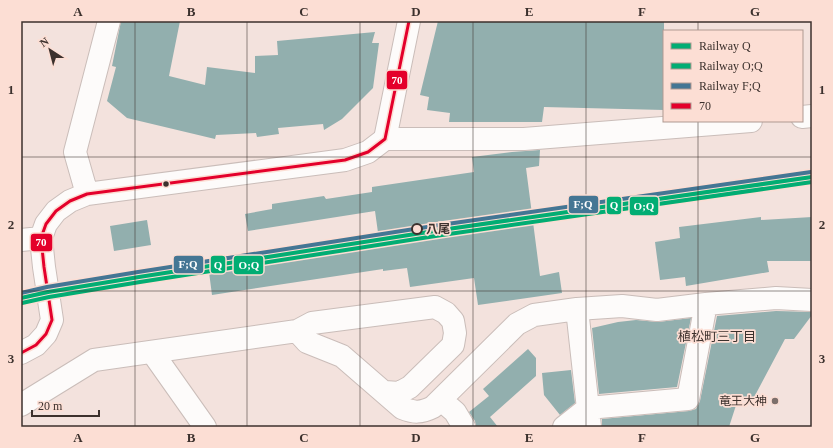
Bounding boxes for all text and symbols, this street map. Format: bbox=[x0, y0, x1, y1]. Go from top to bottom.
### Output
text: A bbox=[73, 4, 83, 19]
text: B bbox=[187, 4, 196, 19]
text: C bbox=[299, 4, 309, 19]
text: D bbox=[411, 4, 421, 19]
text: E bbox=[525, 4, 533, 19]
text: F bbox=[638, 4, 646, 19]
text: G bbox=[750, 4, 760, 19]
north arrow bbox=[30, 30, 70, 70]
legend bbox=[663, 30, 803, 122]
text: N bbox=[37, 35, 51, 49]
text: Railway Q bbox=[699, 39, 751, 53]
text: Railway O;Q bbox=[699, 59, 763, 73]
line badge: 70 bbox=[386, 70, 408, 90]
text: 70 bbox=[392, 74, 403, 86]
text: Railway F;Q bbox=[699, 79, 761, 93]
text: 1 bbox=[8, 82, 14, 97]
text: 1 bbox=[819, 82, 825, 97]
text: 70 bbox=[699, 99, 711, 113]
unlabelled marker bbox=[161, 179, 171, 189]
line badge: F;Q bbox=[568, 195, 599, 214]
line badge: Q bbox=[606, 196, 622, 215]
line badge: O;Q bbox=[629, 196, 659, 216]
text: F;Q bbox=[574, 198, 593, 210]
text: Q bbox=[610, 199, 619, 211]
text: O;Q bbox=[634, 200, 655, 212]
text: 2 bbox=[8, 217, 14, 232]
text: 2 bbox=[819, 217, 825, 232]
place label: 八尾 bbox=[426, 222, 450, 236]
marker: 八尾 bbox=[411, 223, 423, 235]
line badge: 70 bbox=[30, 233, 53, 252]
text: 70 bbox=[36, 236, 47, 248]
line badge: F;Q bbox=[173, 255, 204, 274]
line badge: Q bbox=[210, 255, 226, 274]
line badge: O;Q bbox=[233, 255, 264, 275]
text: F;Q bbox=[179, 258, 198, 270]
text: Q bbox=[214, 259, 223, 271]
text: O;Q bbox=[239, 259, 260, 271]
district label: 植松町三丁目 bbox=[678, 329, 756, 344]
text: 3 bbox=[8, 351, 15, 366]
text: 3 bbox=[819, 351, 826, 366]
scale bar bbox=[32, 392, 99, 418]
place label: 竜王大神 bbox=[719, 394, 767, 408]
marker: 竜王大神 bbox=[770, 396, 780, 406]
text: 20 m bbox=[38, 399, 63, 413]
text: A bbox=[73, 430, 83, 445]
text: B bbox=[187, 430, 196, 445]
text: C bbox=[299, 430, 309, 445]
text: D bbox=[411, 430, 421, 445]
text: E bbox=[525, 430, 533, 445]
text: F bbox=[638, 430, 646, 445]
text: G bbox=[750, 430, 760, 445]

